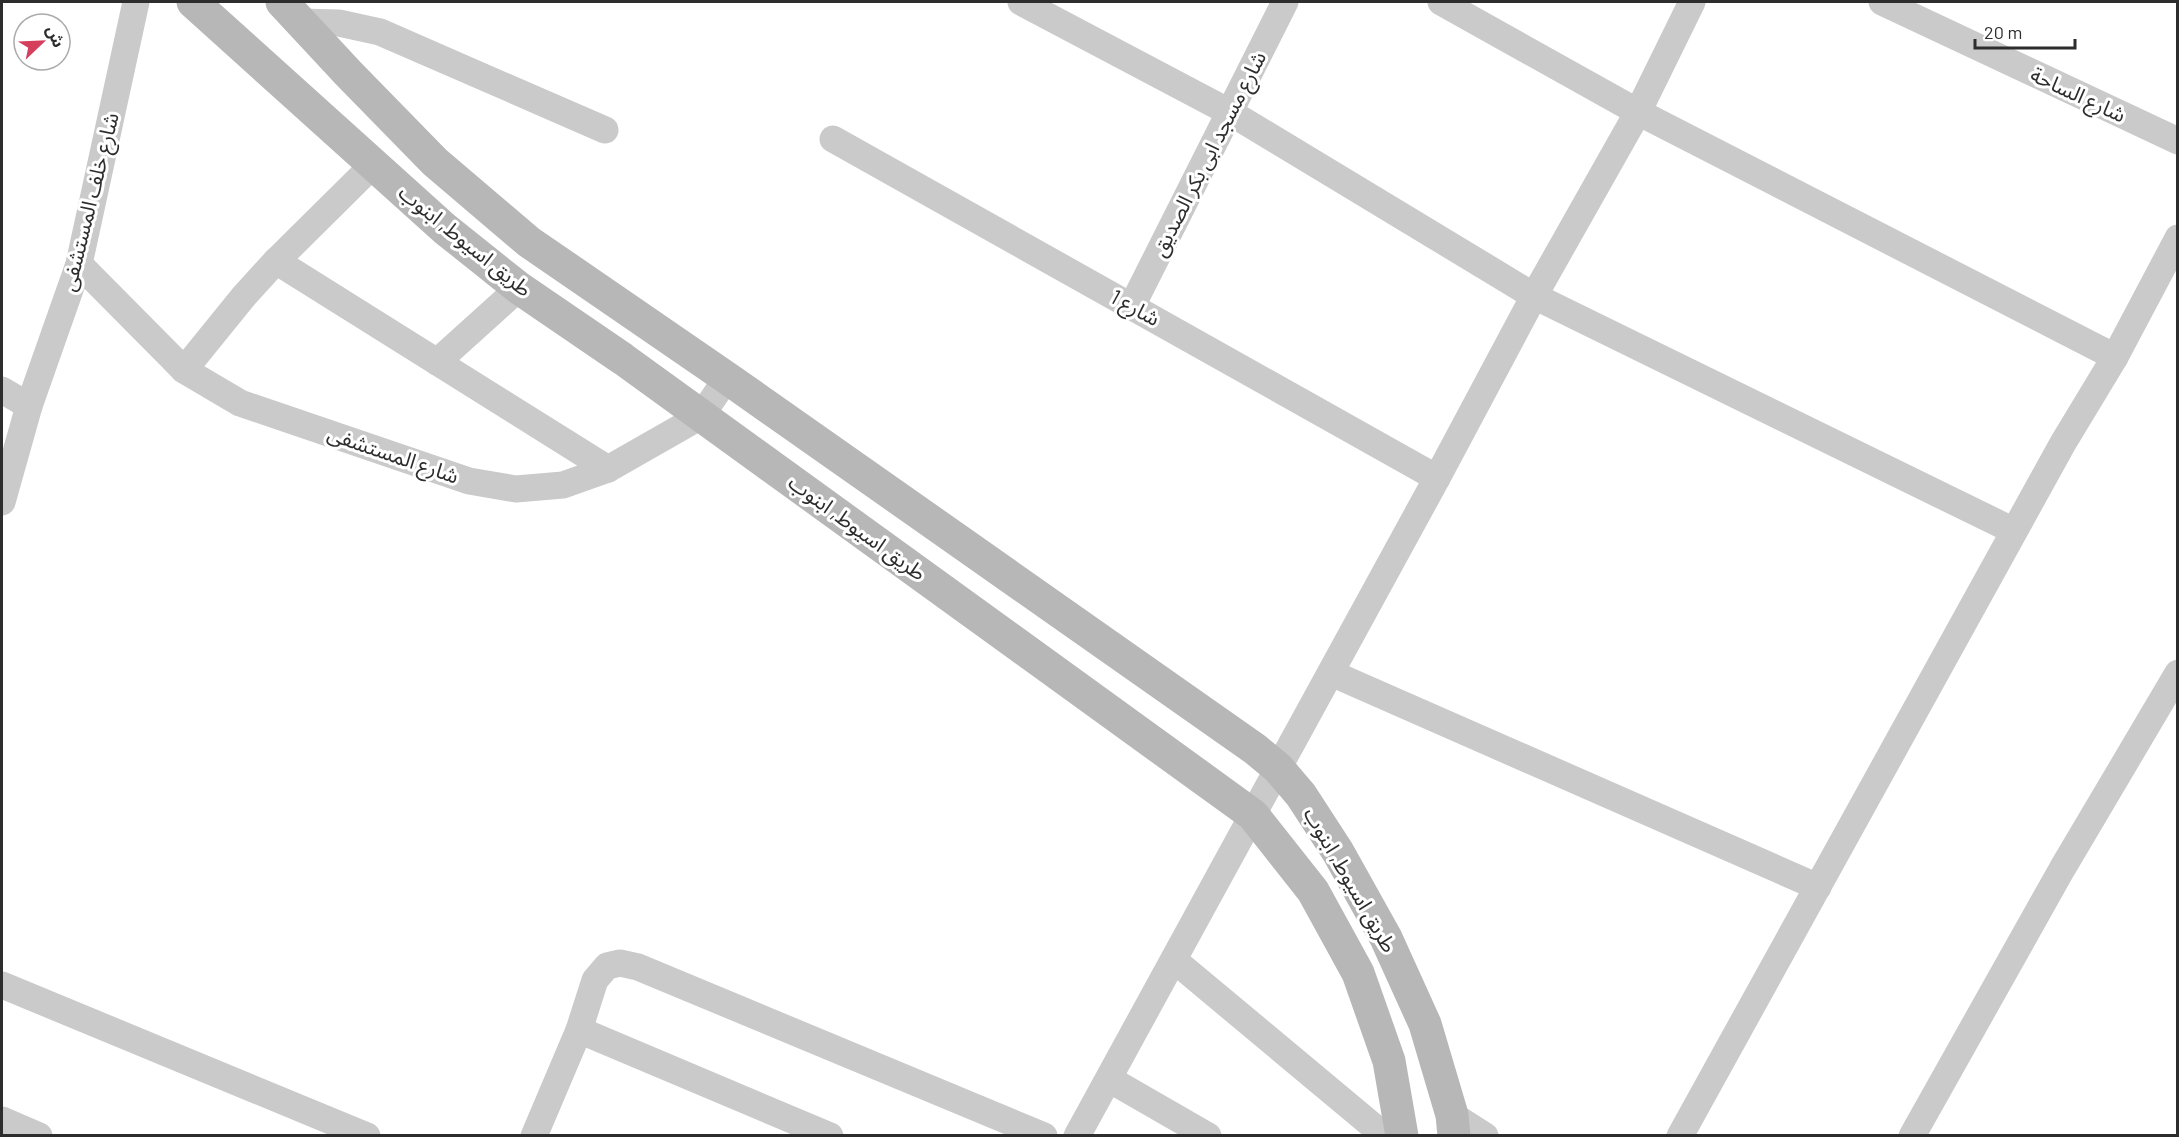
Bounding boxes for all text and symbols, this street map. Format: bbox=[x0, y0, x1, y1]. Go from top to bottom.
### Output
north arrow bbox=[12, 12, 72, 72]
scale bar bbox=[1975, 12, 2076, 50]
text: 20 m bbox=[1984, 21, 2022, 43]
text: ش bbox=[42, 22, 69, 50]
street label: شارع مسجد ابى بكر الصديق bbox=[1145, 47, 1274, 262]
street label: شارع الساحة bbox=[2025, 61, 2130, 130]
street label: شارع خلف المستشفى bbox=[54, 110, 127, 294]
street label: طريق اسيوط, ابنوب bbox=[393, 179, 537, 303]
street label: شارع 1 bbox=[1105, 283, 1165, 334]
street label: شارع المستشفى bbox=[323, 419, 462, 492]
street label: طريق اسيوط, ابنوب bbox=[783, 469, 931, 587]
street label: طريق اسيوط, ابنوب bbox=[1298, 802, 1403, 957]

